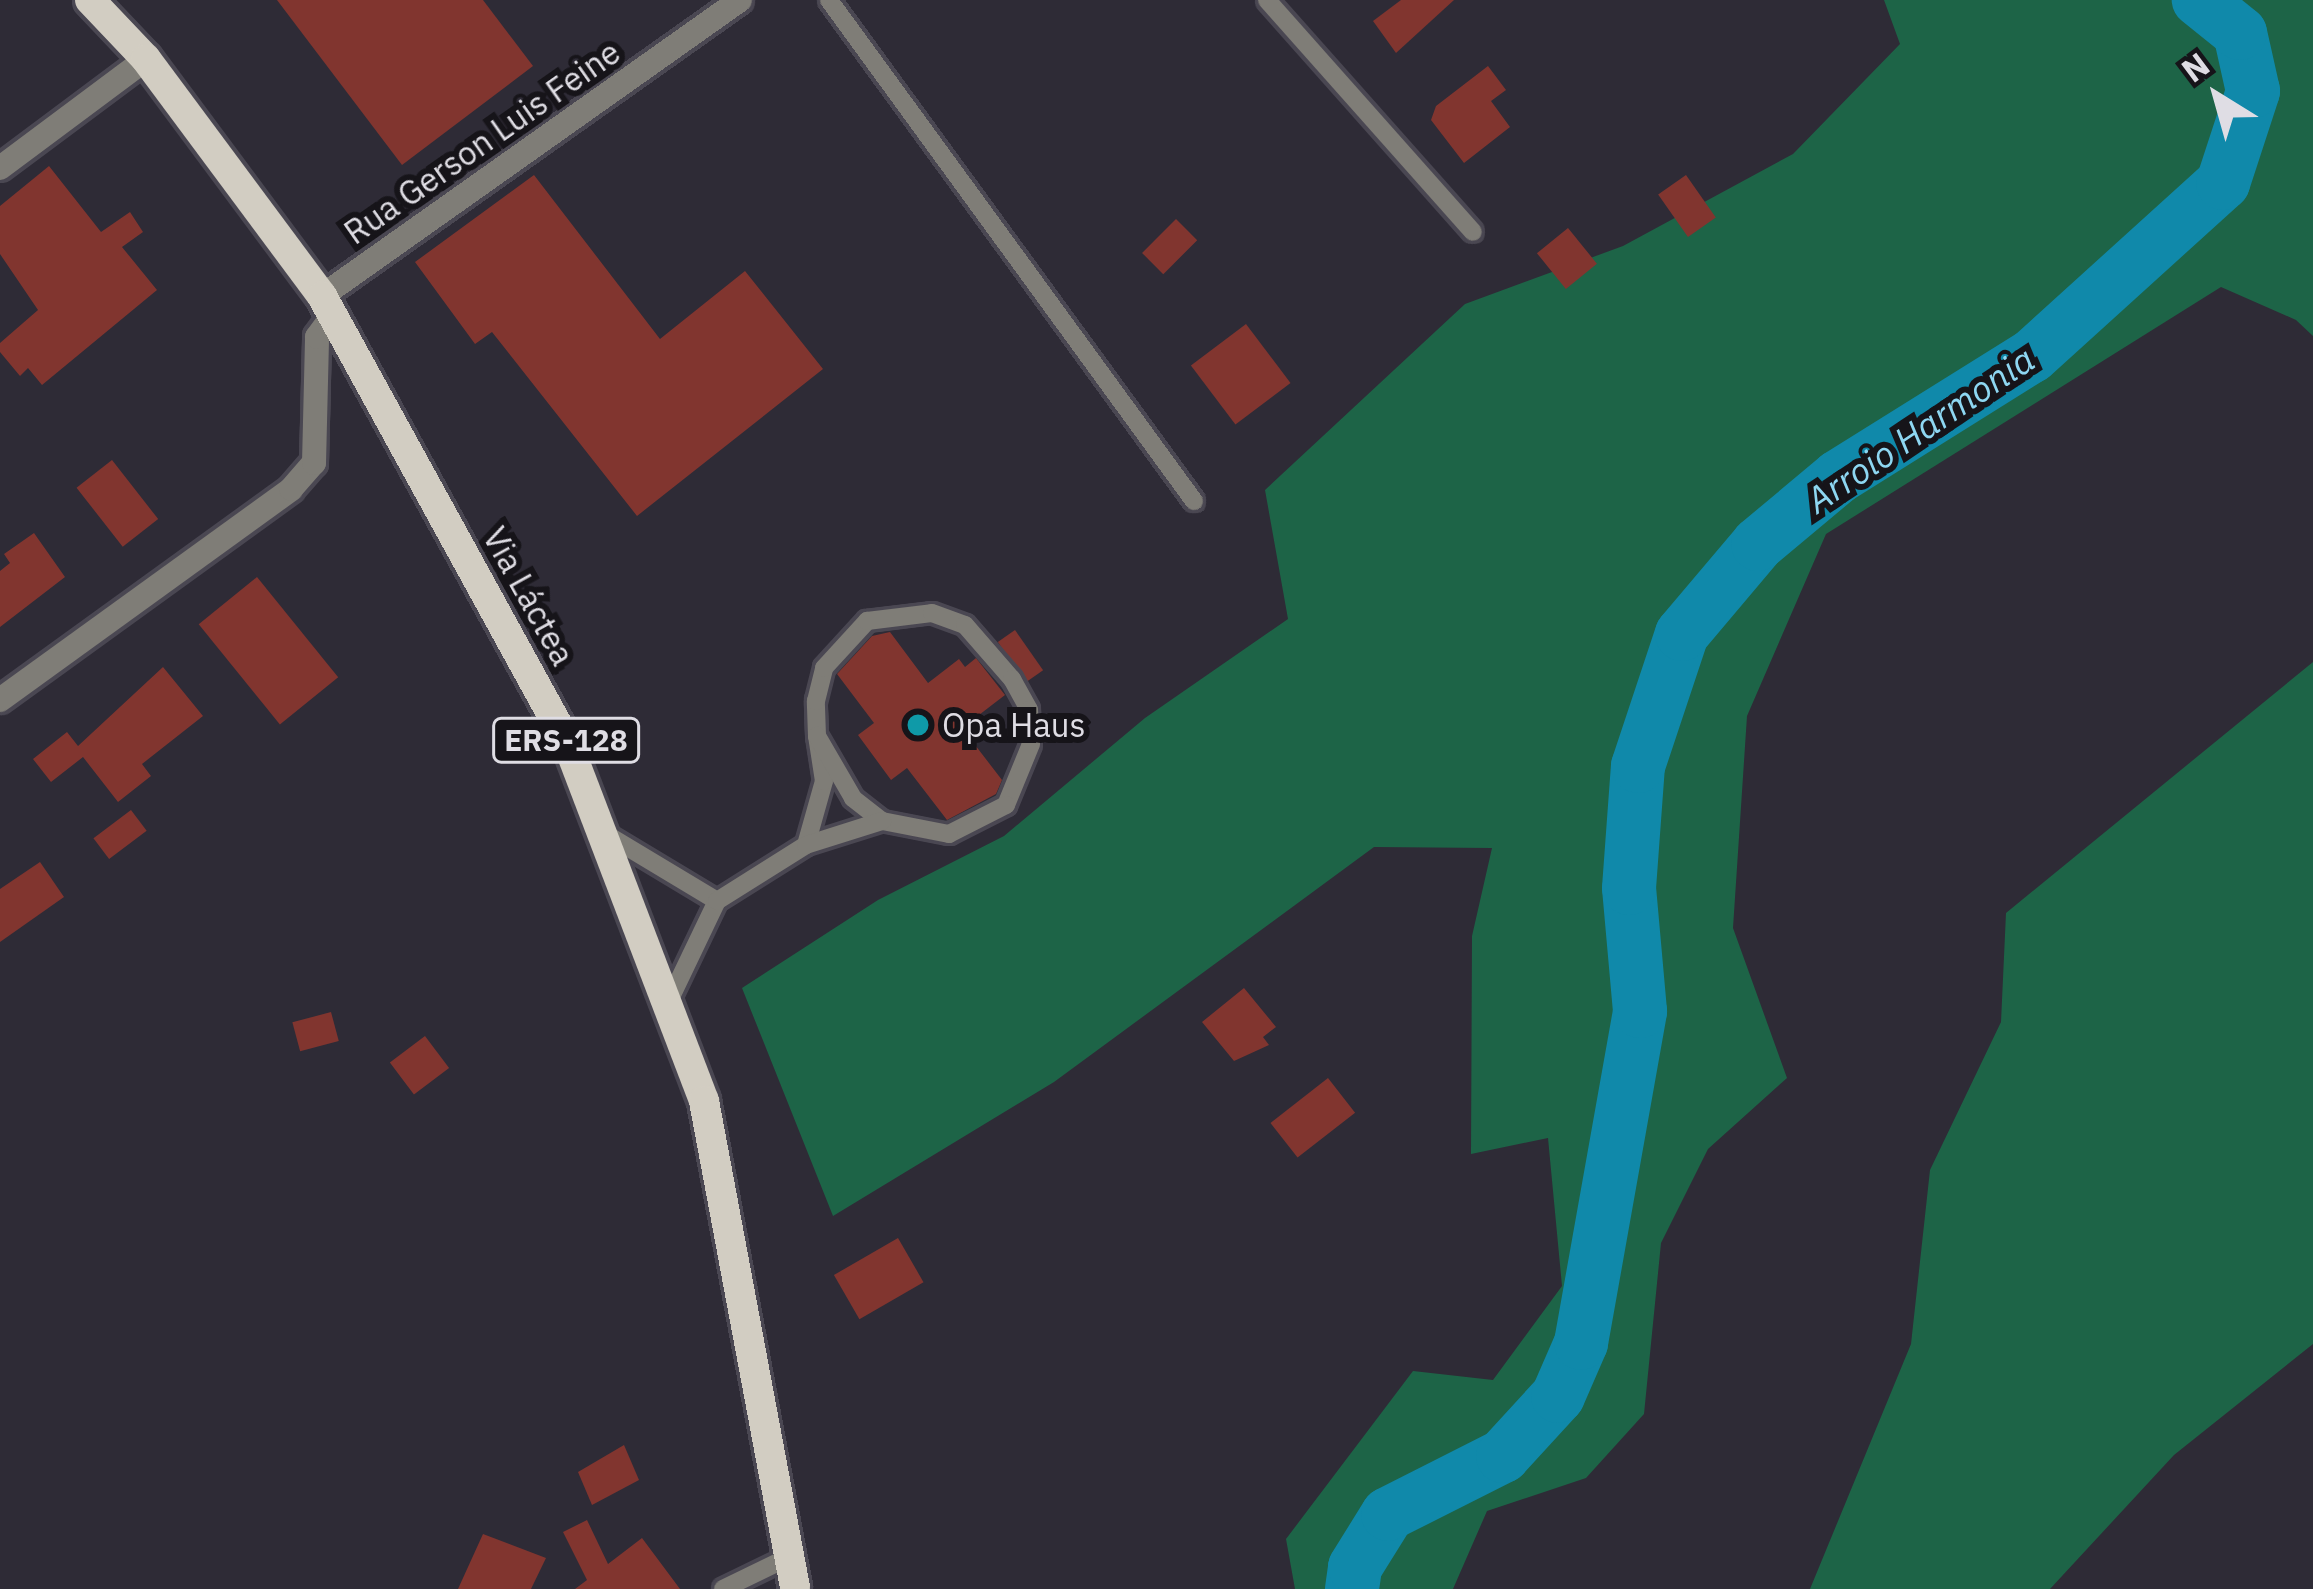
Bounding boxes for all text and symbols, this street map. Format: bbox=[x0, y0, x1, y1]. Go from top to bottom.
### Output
street label: Rua Gerson Luis Feine bbox=[337, 32, 627, 252]
north arrow bbox=[2157, 36, 2277, 156]
text: N bbox=[2173, 42, 2218, 91]
water label: Arroio Harmonia bbox=[1798, 337, 2042, 521]
street label: Via Láctea bbox=[475, 520, 583, 672]
place label: Opa Haus bbox=[942, 705, 1086, 745]
marker: Opa Haus bbox=[905, 712, 931, 738]
road number: ERS-128 bbox=[491, 716, 641, 764]

